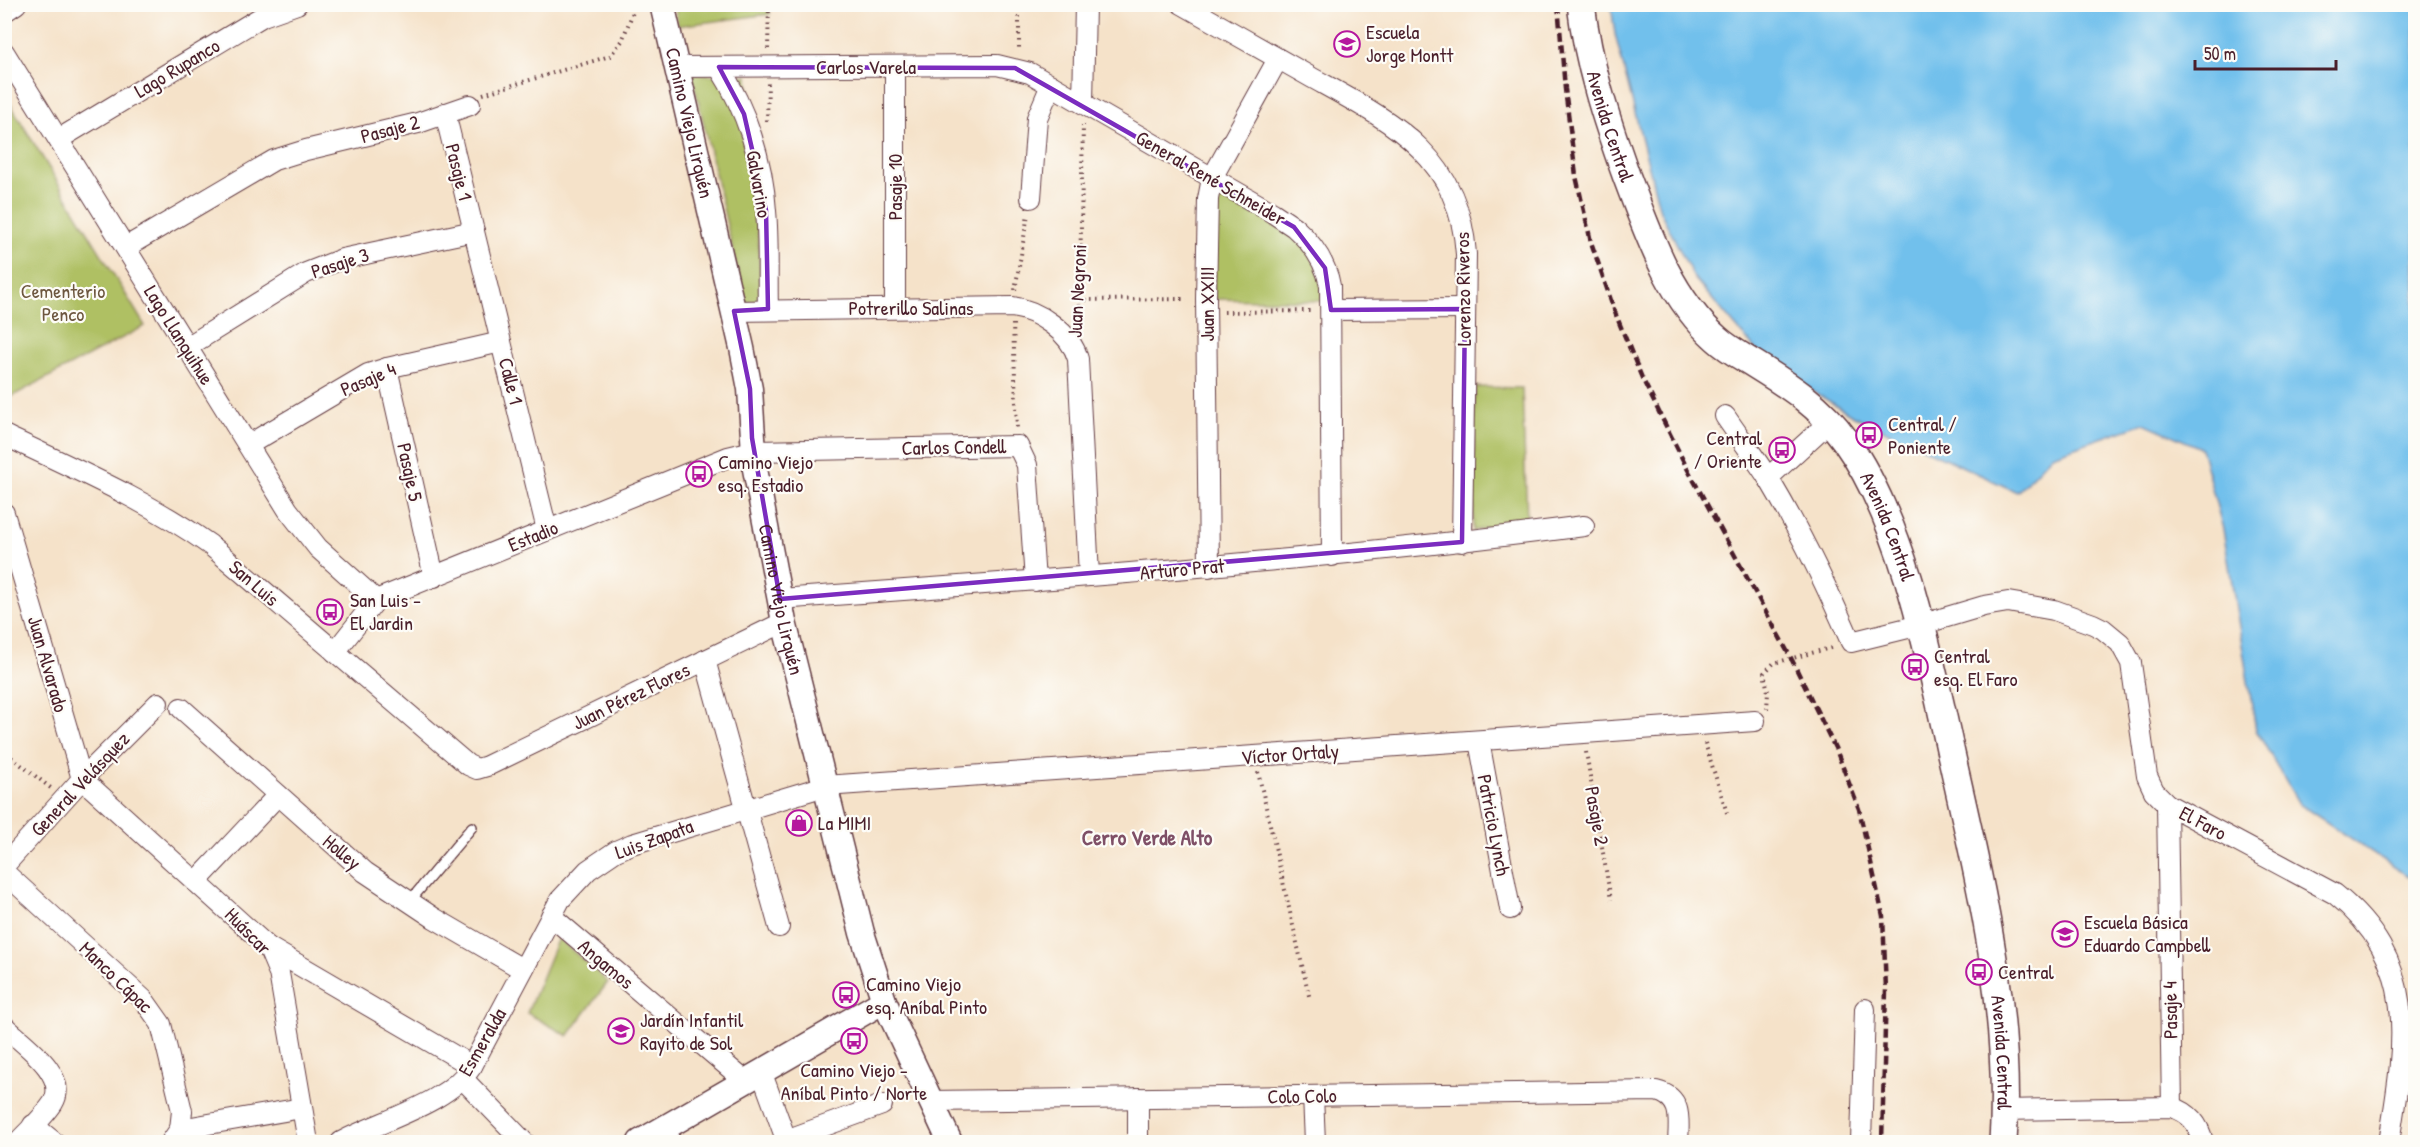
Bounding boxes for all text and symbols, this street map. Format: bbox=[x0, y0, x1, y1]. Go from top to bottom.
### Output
place label: Escuela Jorge Montt bbox=[1366, 18, 1455, 68]
school or university icon: Escuela Jorge Montt bbox=[1332, 29, 1362, 59]
street label: Lago Rupanco bbox=[129, 31, 224, 104]
scale bar bbox=[2195, 33, 2336, 71]
text: 50 m bbox=[2204, 41, 2236, 66]
street label: Camino Viejo Lirquén bbox=[660, 45, 721, 201]
street label: Carlos Varela bbox=[816, 53, 916, 80]
street label: Avenida Central bbox=[1581, 68, 1642, 186]
street label: Pasaje 2 bbox=[358, 108, 423, 149]
street label: General René Schneider bbox=[1131, 124, 1291, 232]
street label: Pasaje 1 bbox=[439, 141, 480, 203]
street label: Galvarino bbox=[740, 148, 779, 220]
street label: Pasaje 10 bbox=[881, 154, 908, 220]
street label: Lorenzo Riveros bbox=[1448, 231, 1477, 346]
street label: Pasaje 3 bbox=[308, 241, 372, 285]
street label: Juan Negroni bbox=[1061, 243, 1092, 338]
street label: Juan XXIII bbox=[1193, 266, 1220, 342]
park label: Cementerio Penco bbox=[21, 277, 105, 327]
street label: Lago Llanquihue bbox=[138, 280, 221, 390]
street label: Potrerillo Salinas bbox=[848, 294, 974, 321]
street label: Pasaje 4 bbox=[336, 355, 400, 402]
street label: Calle 1 bbox=[493, 355, 530, 407]
place label: Central / Poniente bbox=[1888, 410, 1957, 460]
bus stop icon: Central / Poniente bbox=[1854, 420, 1884, 450]
place label: Central / Oriente bbox=[1694, 424, 1763, 474]
street label: Carlos Condell bbox=[901, 432, 1007, 461]
bus stop icon: Central / Oriente bbox=[1767, 435, 1797, 465]
street label: Pasaje 5 bbox=[391, 440, 430, 504]
place label: Camino Viejo esq. Estadio bbox=[718, 448, 813, 498]
bus stop icon: Camino Viejo esq. Estadio bbox=[684, 459, 714, 489]
street label: Avenida Central bbox=[1854, 467, 1922, 585]
street label: Estadio bbox=[504, 513, 562, 558]
street label: Camino Viejo Lirquén bbox=[753, 521, 811, 678]
street label: Arturo Prat bbox=[1139, 551, 1226, 586]
street label: San Luis bbox=[223, 553, 285, 612]
place label: San Luis - El Jardin bbox=[350, 586, 421, 636]
bus stop icon: San Luis - El Jardin bbox=[315, 597, 345, 627]
street label: Juan Alvarado bbox=[22, 612, 75, 715]
place label: Central esq. El Faro bbox=[1934, 642, 2018, 692]
bus stop icon: Central esq. El Faro bbox=[1900, 652, 1930, 682]
street label: Juan Pérez Flores bbox=[568, 655, 694, 736]
street label: General Velásquez bbox=[24, 725, 135, 842]
street label: Víctor Ortaly bbox=[1240, 737, 1340, 770]
street label: Patricio Lynch bbox=[1471, 772, 1518, 878]
street label: Pasaje 2 bbox=[1579, 784, 1616, 848]
street label: El Faro bbox=[2175, 799, 2232, 846]
shop icon: La MIMI bbox=[784, 808, 814, 838]
place label: La MIMI bbox=[818, 809, 871, 836]
street label: Luis Zapata bbox=[611, 812, 697, 865]
district label: Cerro Verde Alto bbox=[1082, 823, 1213, 852]
street label: Holley bbox=[317, 828, 367, 876]
street label: Huáscar bbox=[219, 901, 278, 960]
place label: Escuela Básica Eduardo Campbell bbox=[2084, 908, 2211, 958]
school or university icon: Escuela Básica Eduardo Campbell bbox=[2050, 919, 2080, 949]
street label: Angamos bbox=[573, 932, 640, 995]
street label: Manco Cápac bbox=[74, 935, 159, 1019]
bus stop icon: Central bbox=[1964, 957, 1994, 987]
place label: Central bbox=[1998, 958, 2054, 985]
place label: Camino Viejo esq. Aníbal Pinto bbox=[866, 970, 987, 1020]
bus stop icon: Camino Viejo esq. Aníbal Pinto bbox=[831, 980, 861, 1010]
street label: Pasaje 4 bbox=[2155, 981, 2184, 1039]
street label: Avenida Central bbox=[1985, 994, 2019, 1111]
street label: Esmeralda bbox=[451, 1003, 512, 1081]
place label: Jardín Infantil Rayito de Sol bbox=[640, 1006, 744, 1056]
school or university icon: Jardín Infantil Rayito de Sol bbox=[606, 1016, 636, 1046]
bus stop icon: Camino Viejo - Aníbal Pinto / Norte bbox=[839, 1026, 869, 1056]
place label: Camino Viejo - Aníbal Pinto / Norte bbox=[781, 1056, 927, 1106]
street label: Colo Colo bbox=[1267, 1081, 1337, 1110]

